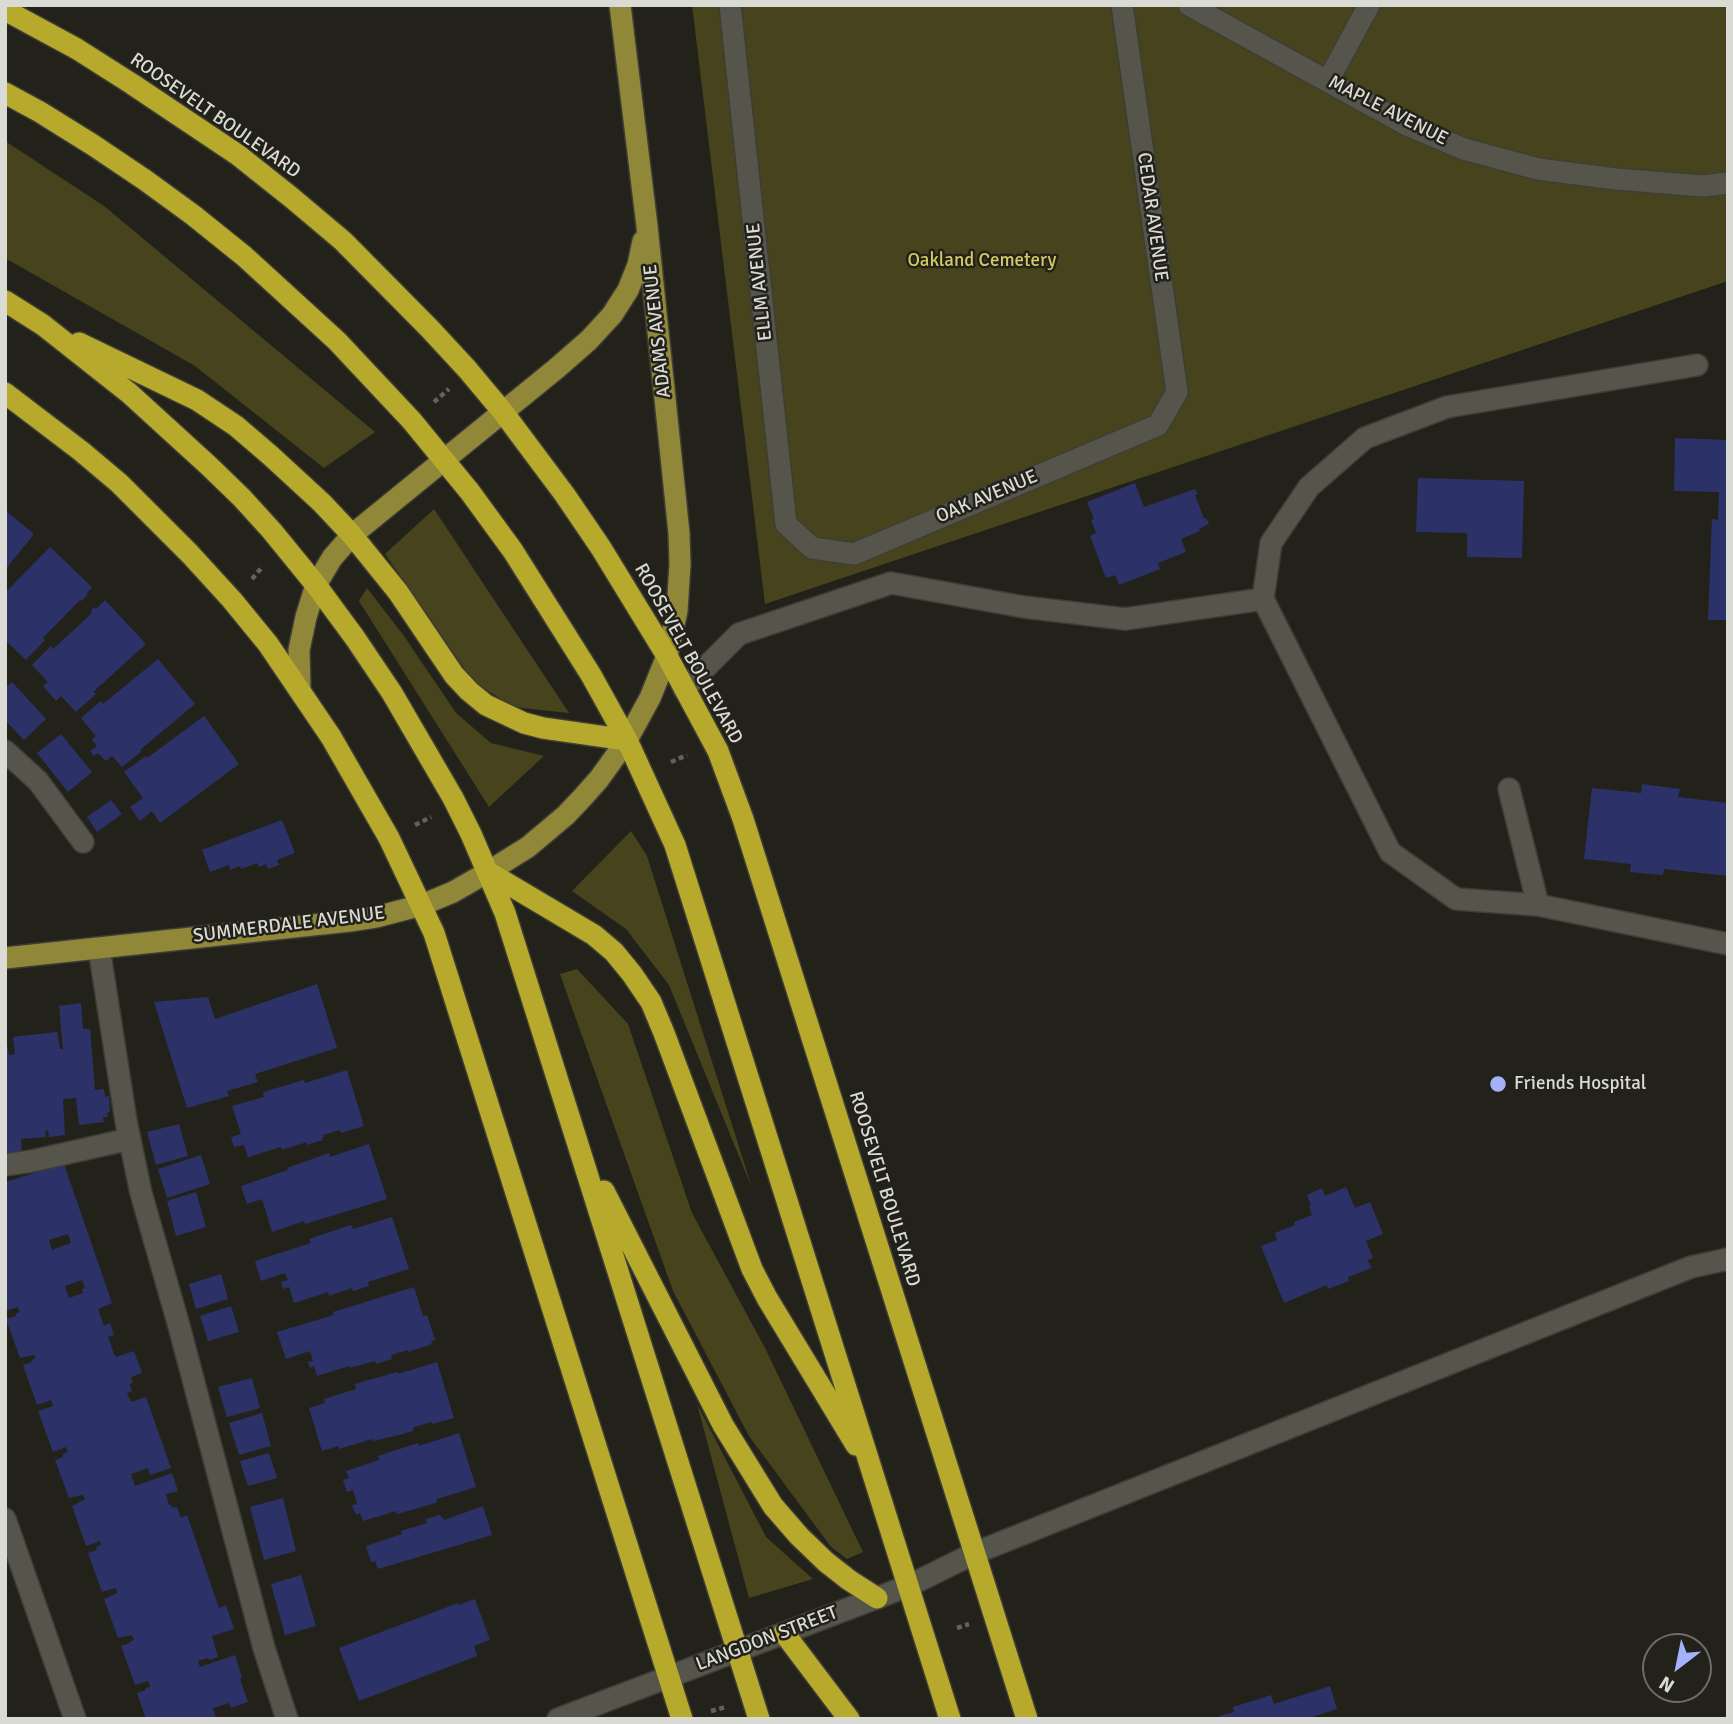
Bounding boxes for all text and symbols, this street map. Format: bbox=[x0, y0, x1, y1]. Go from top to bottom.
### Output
street label: ROOSEVELT BOULEVARD bbox=[125, 48, 305, 184]
street label: MAPLE AVENUE bbox=[1324, 71, 1452, 151]
street label: CEDAR AVENUE bbox=[1132, 151, 1172, 283]
street label: ELLM AVENUE bbox=[742, 222, 778, 342]
park label: Oakland Cemetery bbox=[908, 250, 1056, 272]
street label: ADAMS AVENUE bbox=[640, 263, 676, 399]
street label: OAK AVENUE bbox=[933, 465, 1041, 529]
street label: ROOSEVELT BOULEVARD bbox=[629, 560, 747, 748]
street label: SUMMERDALE AVENUE bbox=[192, 902, 386, 948]
place label: Friends Hospital bbox=[1514, 1073, 1646, 1095]
marker: Friends Hospital bbox=[1488, 1074, 1508, 1094]
street label: ROOSEVELT BOULEVARD bbox=[843, 1089, 925, 1289]
street label: LANGDON STREET bbox=[693, 1601, 841, 1677]
north arrow bbox=[1642, 1633, 1712, 1703]
text: N bbox=[1655, 1670, 1679, 1698]

